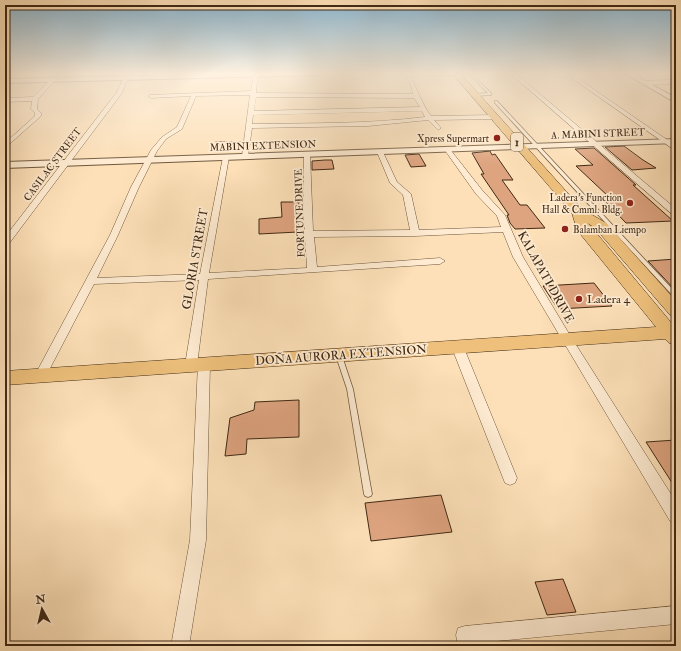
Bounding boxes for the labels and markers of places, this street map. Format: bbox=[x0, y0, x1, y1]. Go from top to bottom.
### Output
place label: Xpress Supermart bbox=[417, 133, 490, 146]
marker: Xpress Supermart bbox=[492, 133, 502, 143]
place label: Ladera's Function Hall & Cmml. Bldg. bbox=[542, 192, 622, 216]
marker: Ladera's Function Hall & Cmml. Bldg. bbox=[625, 198, 635, 208]
marker: Balamban Liempo bbox=[560, 224, 570, 234]
place label: Balamban Liempo bbox=[573, 224, 646, 237]
place label: Ladera 4 bbox=[587, 292, 630, 307]
marker: Ladera 4 bbox=[574, 294, 584, 304]

